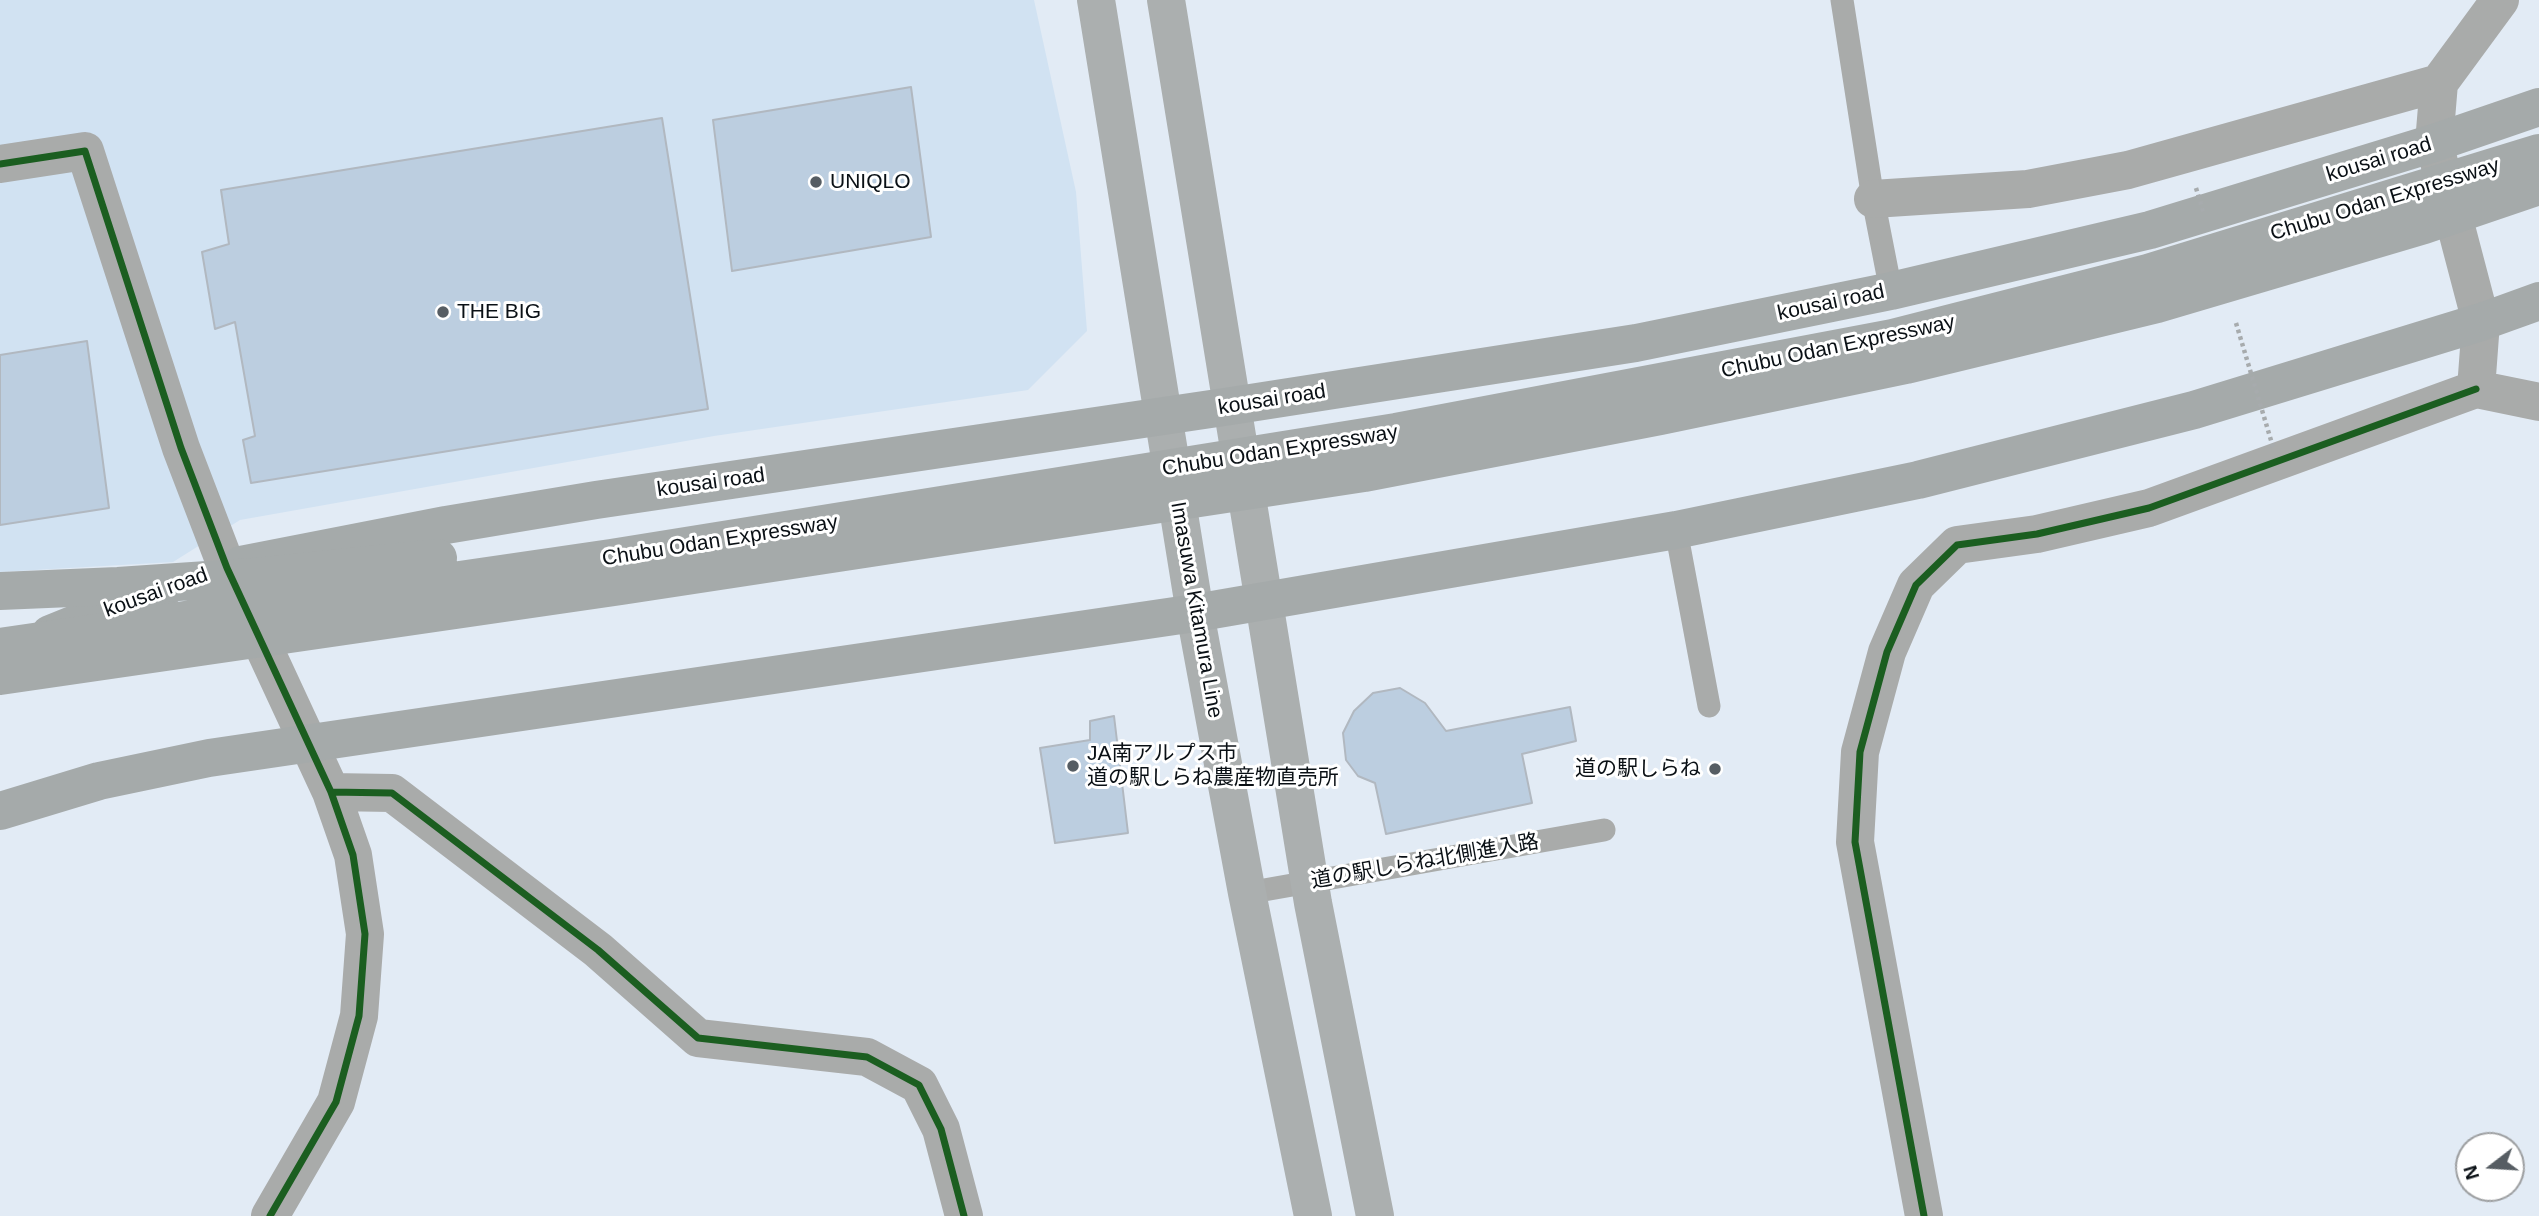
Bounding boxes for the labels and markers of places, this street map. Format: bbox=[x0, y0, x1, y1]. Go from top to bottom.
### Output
place label: UNIQLO bbox=[830, 169, 911, 195]
marker: UNIQLO bbox=[808, 174, 824, 190]
place label: THE BIG bbox=[457, 299, 541, 325]
marker: THE BIG bbox=[435, 304, 451, 320]
place label: JA南アルプス市 道の駅しらね農産物直売所 bbox=[1087, 741, 1339, 791]
place label: 道の駅しらね bbox=[1575, 756, 1701, 782]
marker: JA南アルプス市 道の駅しらね農産物直売所 bbox=[1065, 758, 1081, 774]
marker: 道の駅しらね bbox=[1707, 761, 1723, 777]

